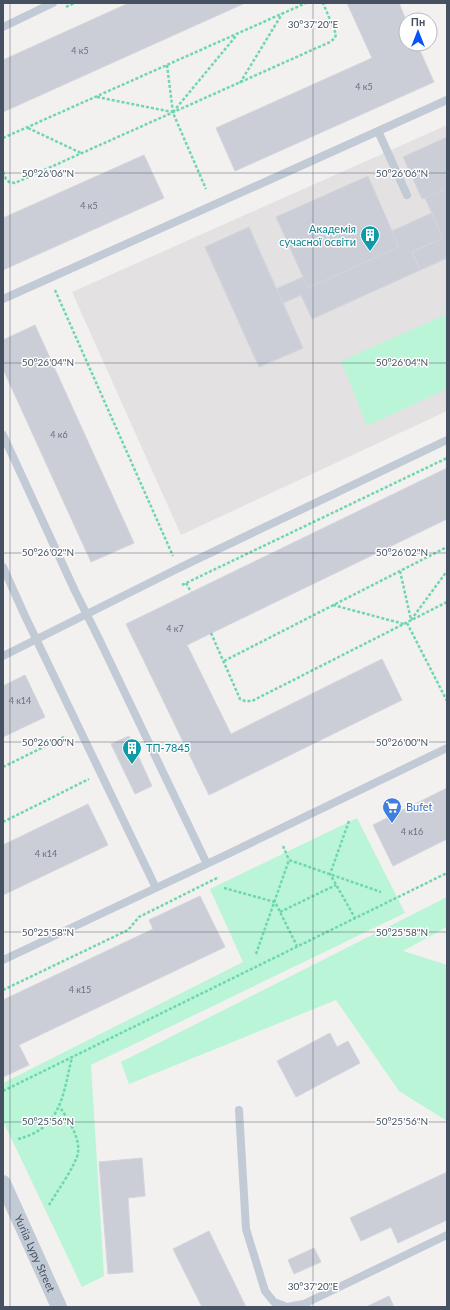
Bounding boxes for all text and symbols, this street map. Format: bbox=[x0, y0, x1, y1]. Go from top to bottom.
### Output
north arrow bbox=[398, 12, 438, 52]
text: Пн bbox=[411, 15, 425, 28]
text: 30°37'20"E bbox=[288, 18, 338, 30]
house number: 4 к5 bbox=[71, 45, 89, 56]
house number: 4 к5 bbox=[355, 81, 373, 92]
text: 50°26'06"N bbox=[22, 167, 74, 179]
text: 50°26'06"N bbox=[376, 167, 428, 179]
house number: 4 к5 bbox=[80, 200, 98, 211]
place label: Академія сучасної освіти bbox=[279, 222, 356, 248]
building icon: Академія сучасної освіти bbox=[359, 224, 381, 252]
text: 50°26'04"N bbox=[22, 356, 74, 368]
text: 50°26'04"N bbox=[376, 356, 428, 368]
house number: 4 к6 bbox=[50, 429, 68, 440]
text: 50°26'02"N bbox=[22, 546, 74, 558]
text: 50°26'02"N bbox=[376, 546, 428, 558]
house number: 4 к7 bbox=[166, 623, 184, 634]
house number: 4 к14 bbox=[9, 695, 31, 706]
text: 50°26'00"N bbox=[22, 736, 74, 748]
text: 50°26'00"N bbox=[376, 736, 428, 748]
building icon: ТП-7845 bbox=[121, 737, 143, 765]
place label: ТП-7845 bbox=[146, 741, 190, 754]
supermarket icon: Bufet bbox=[381, 796, 403, 824]
place label: Bufet bbox=[406, 800, 433, 813]
house number: 4 к16 bbox=[401, 826, 423, 837]
house number: 4 к14 bbox=[35, 848, 57, 859]
text: 50°25'58"N bbox=[22, 926, 74, 938]
text: 50°25'58"N bbox=[376, 926, 428, 938]
house number: 4 к15 bbox=[69, 984, 91, 995]
text: 50°25'56"N bbox=[22, 1115, 74, 1127]
text: 50°25'56"N bbox=[376, 1115, 428, 1127]
street label: Yuriia Lypy Street bbox=[12, 1212, 58, 1294]
text: 30°37'20"E bbox=[288, 1280, 338, 1292]

